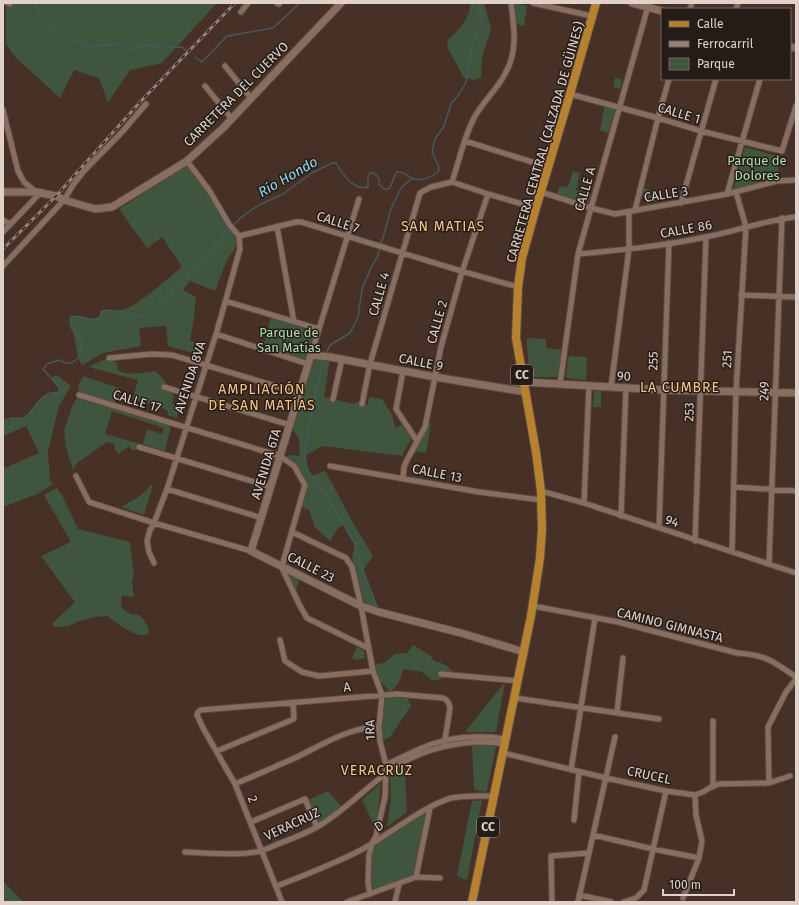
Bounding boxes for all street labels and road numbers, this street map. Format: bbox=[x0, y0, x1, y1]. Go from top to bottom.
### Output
street label: CARRETERA CENTRAL (CALZADA DE GÜINES) bbox=[502, 19, 587, 264]
street label: CARRETERA DEL CUERVO bbox=[181, 39, 291, 149]
street label: CALLE 1 bbox=[656, 99, 702, 127]
street label: CALLE A bbox=[572, 165, 599, 213]
street label: CALLE 3 bbox=[643, 183, 689, 205]
street label: CALLE 7 bbox=[315, 208, 361, 236]
street label: CALLE 86 bbox=[659, 217, 713, 241]
street label: CALLE 4 bbox=[366, 270, 392, 318]
street label: CALLE 2 bbox=[424, 299, 450, 345]
street label: AVENIDA 8VA bbox=[171, 339, 209, 415]
street label: CALLE 9 bbox=[398, 350, 445, 374]
street label: 251 bbox=[719, 350, 735, 368]
street label: 255 bbox=[645, 351, 661, 371]
road number: CC bbox=[511, 365, 533, 385]
street label: 90 bbox=[617, 368, 631, 384]
street label: 249 bbox=[756, 381, 772, 401]
street label: CALLE 17 bbox=[111, 387, 163, 415]
street label: 253 bbox=[681, 402, 697, 422]
street label: AVENIDA 6TA bbox=[248, 426, 284, 501]
street label: CALLE 13 bbox=[411, 461, 463, 485]
street label: 94 bbox=[663, 512, 681, 530]
street label: CALLE 23 bbox=[285, 549, 337, 585]
street label: CAMINO GIMNASTA bbox=[615, 605, 725, 646]
street label: A bbox=[343, 679, 352, 695]
street label: 1RA bbox=[362, 719, 378, 741]
street label: CRUCEL bbox=[626, 763, 673, 787]
street label: 2 bbox=[245, 793, 261, 805]
street label: VERACRUZ bbox=[262, 805, 322, 843]
street label: D bbox=[371, 817, 387, 835]
road number: CC bbox=[477, 817, 499, 837]

